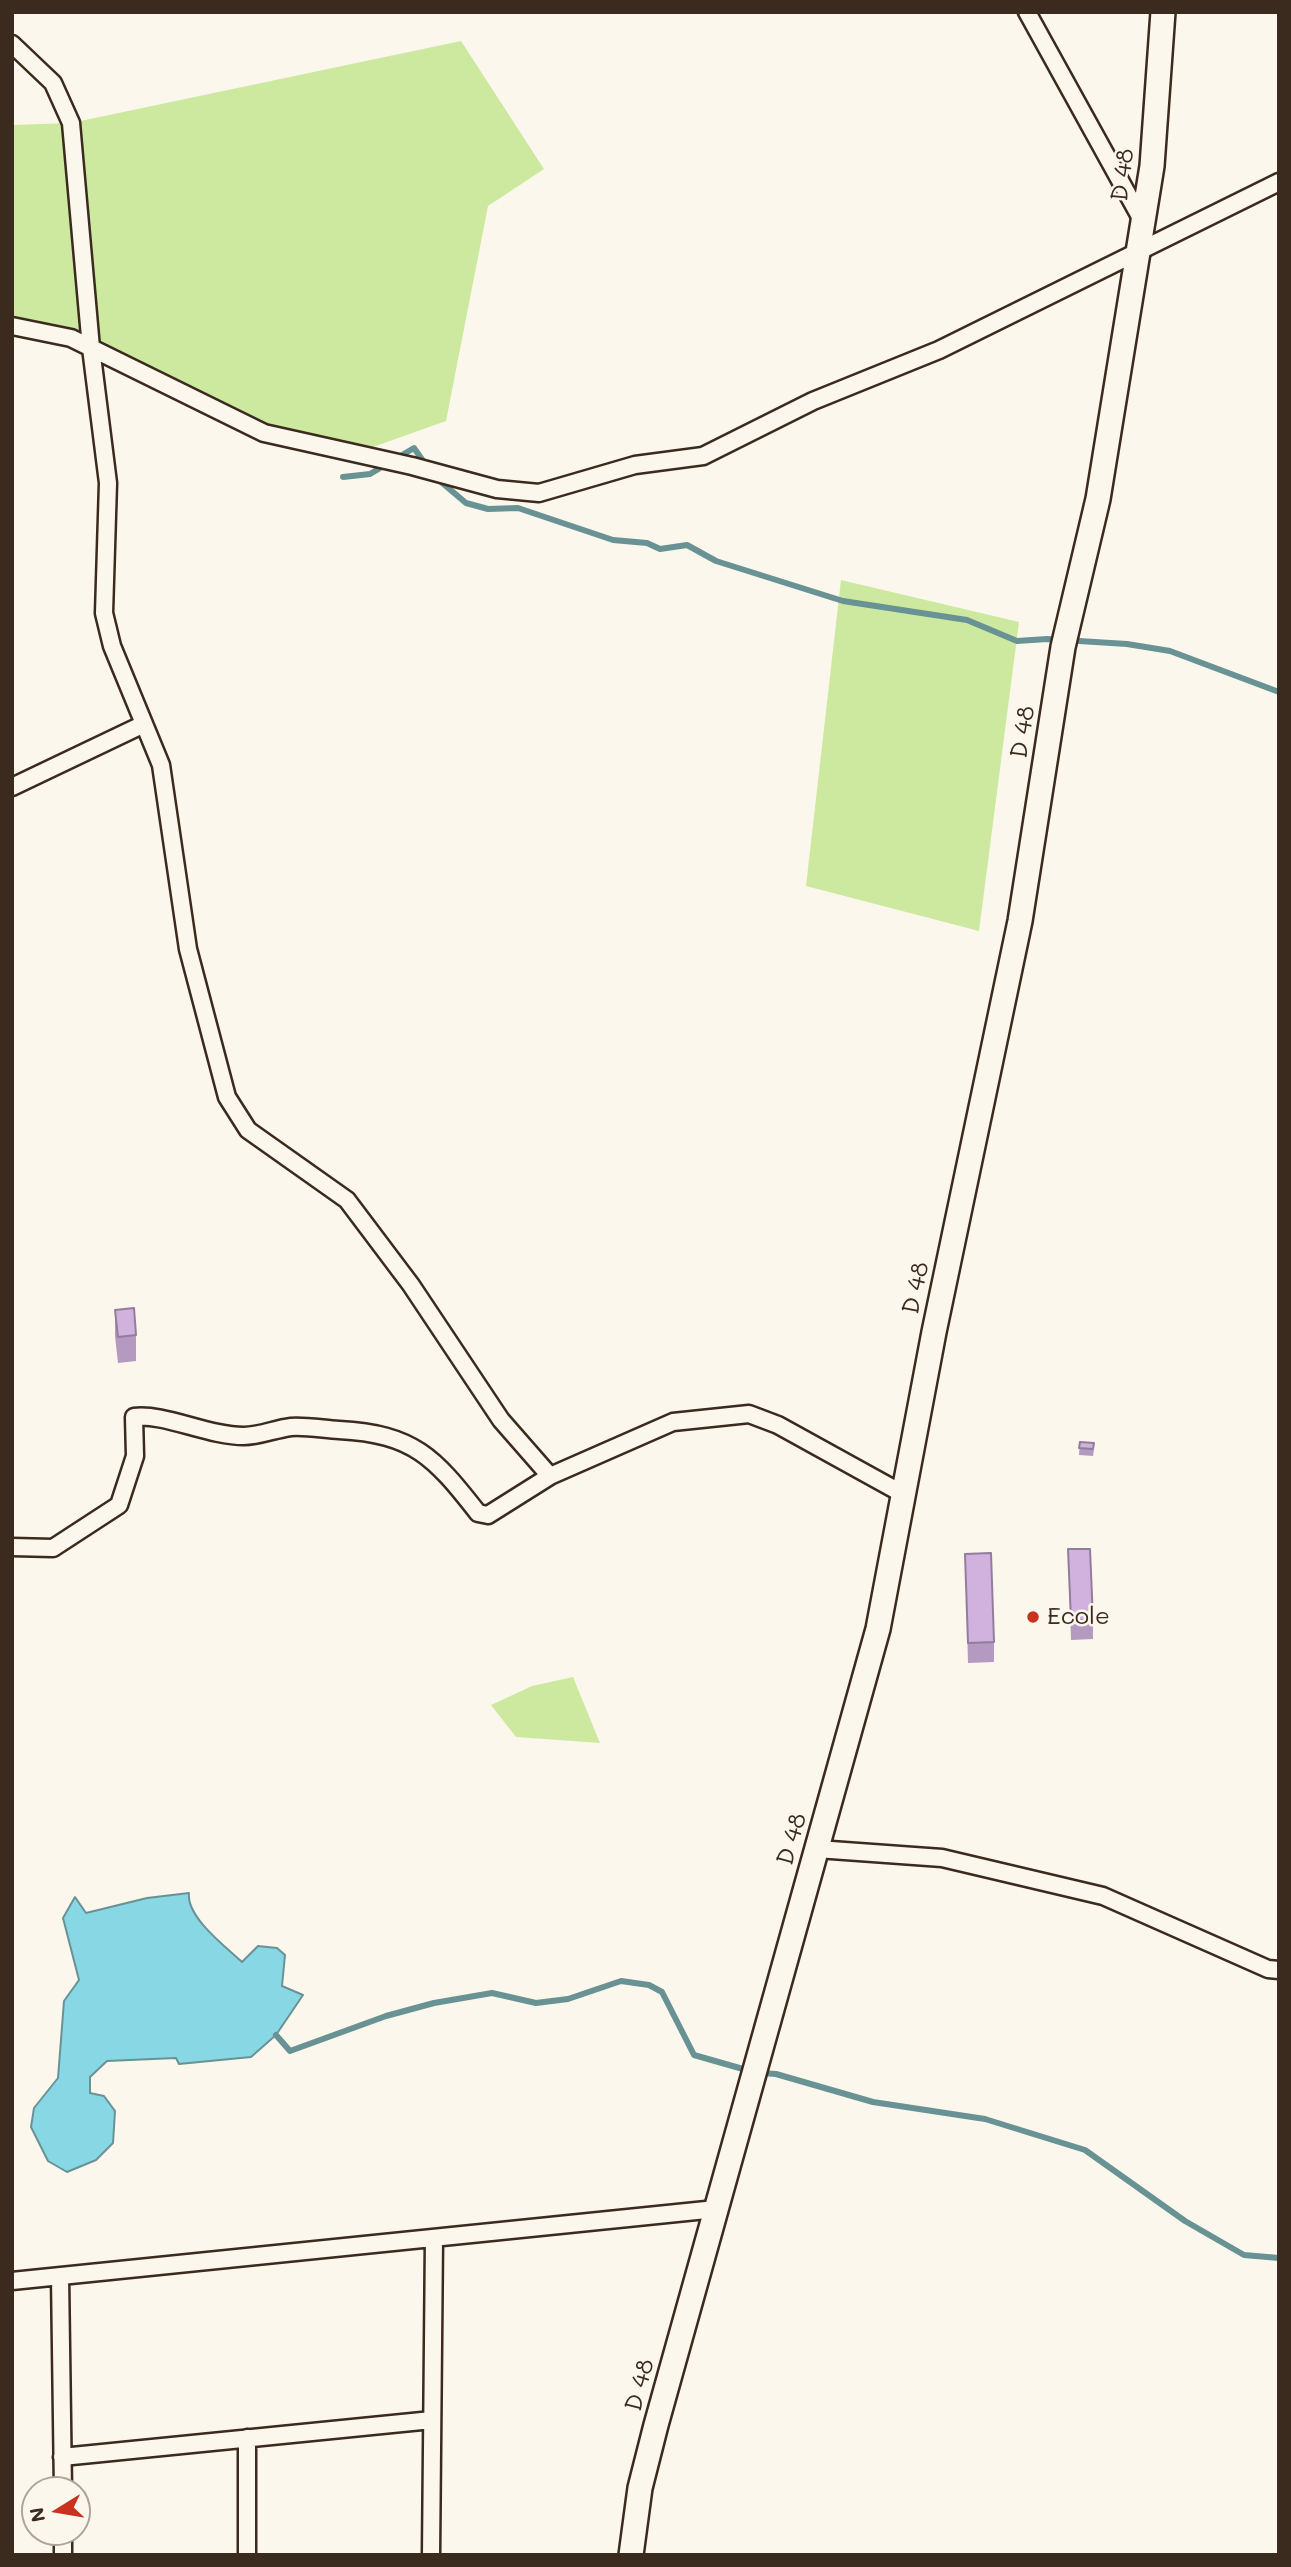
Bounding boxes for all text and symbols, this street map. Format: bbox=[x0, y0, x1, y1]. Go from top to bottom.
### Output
street label: D 48 bbox=[1105, 147, 1141, 203]
street label: D 48 bbox=[1005, 704, 1041, 760]
street label: D 48 bbox=[896, 1259, 936, 1317]
place label: Ecole bbox=[1047, 1603, 1110, 1631]
marker: Ecole bbox=[1025, 1609, 1041, 1625]
street label: D 48 bbox=[771, 1810, 813, 1868]
street label: D 48 bbox=[619, 2356, 661, 2414]
north arrow bbox=[21, 2476, 91, 2546]
text: N bbox=[23, 2505, 51, 2524]

